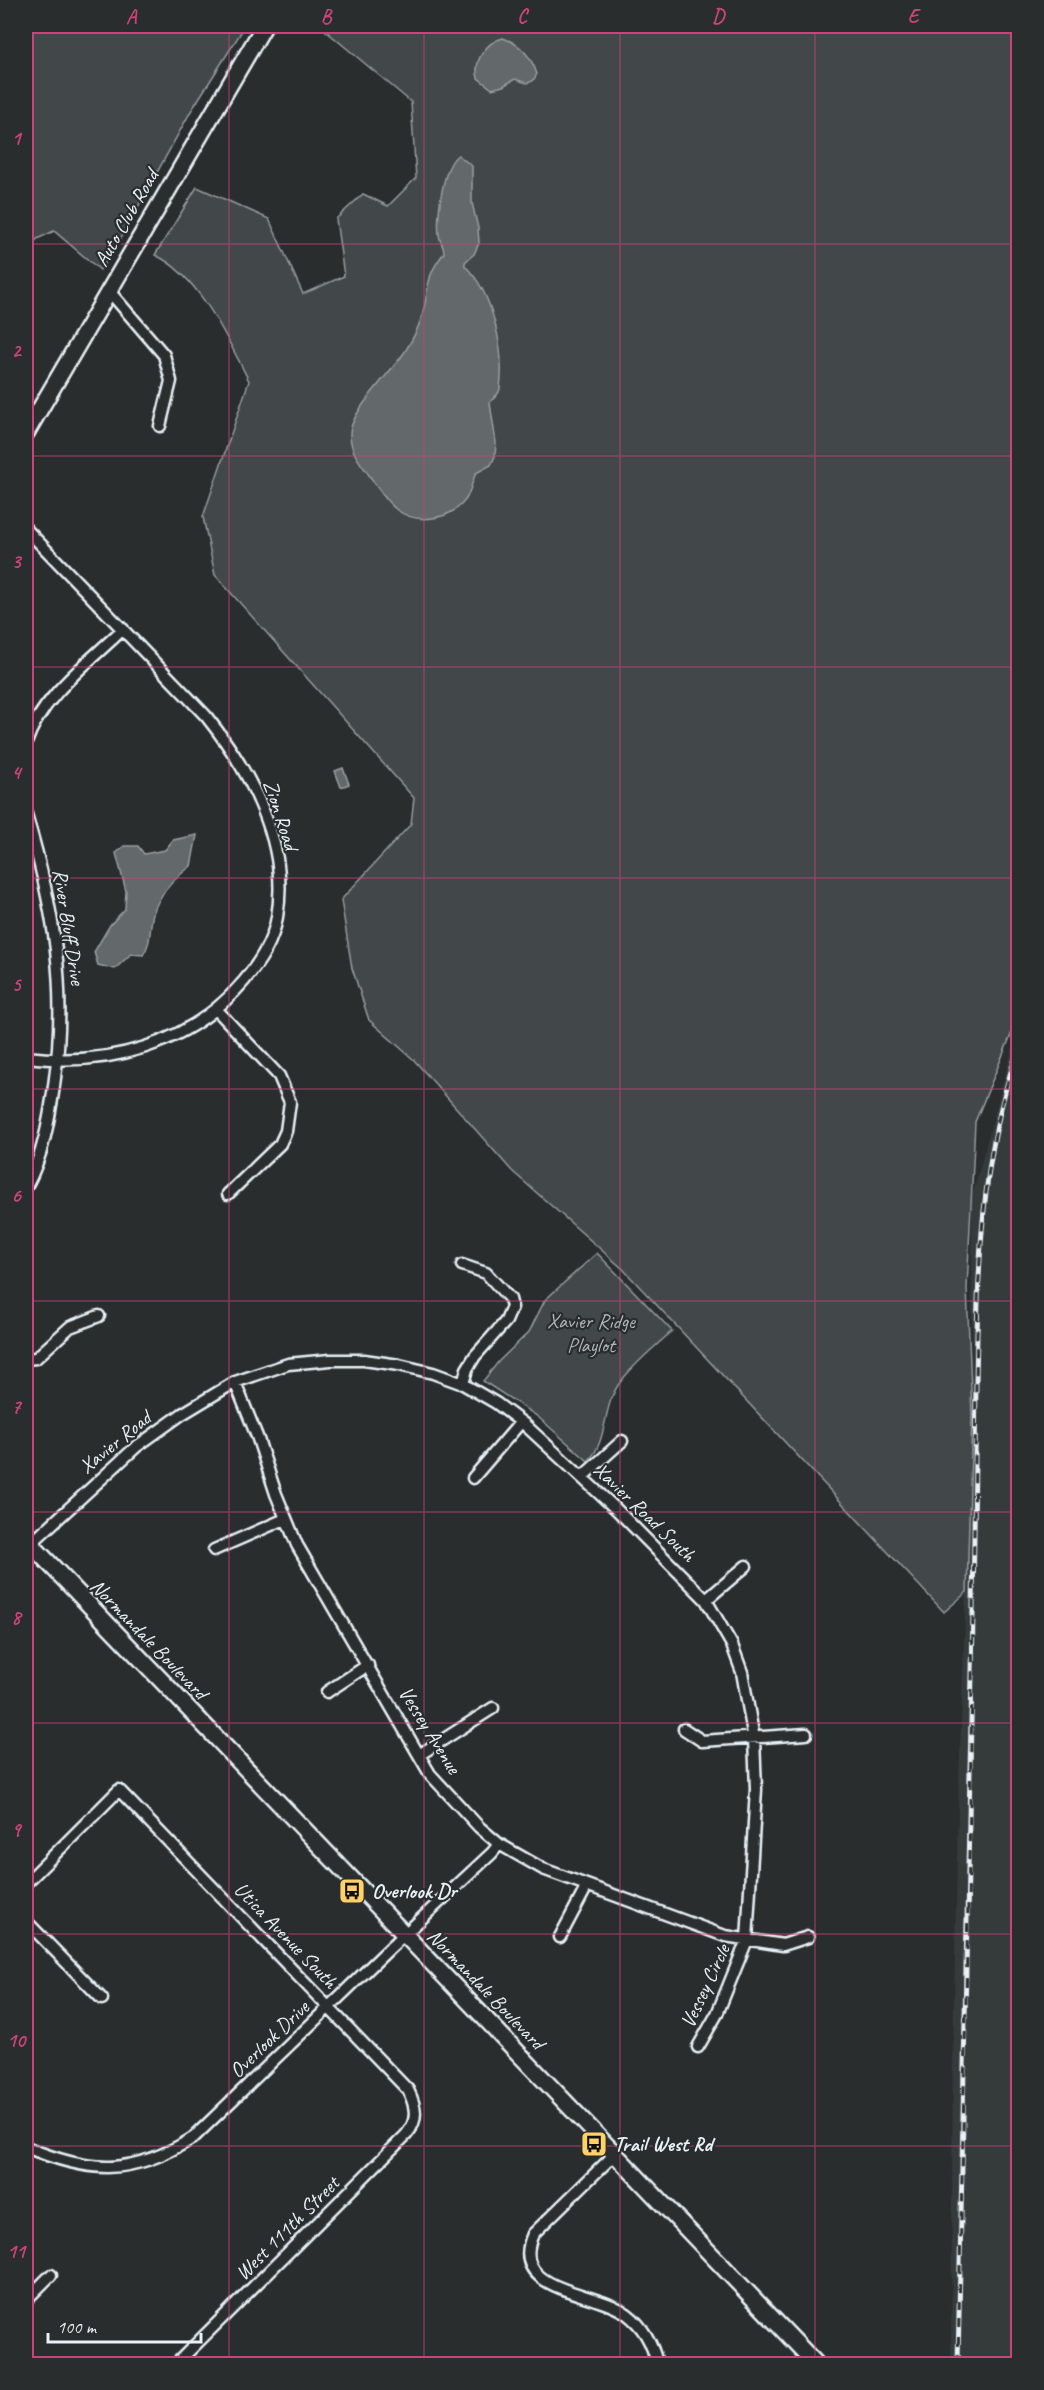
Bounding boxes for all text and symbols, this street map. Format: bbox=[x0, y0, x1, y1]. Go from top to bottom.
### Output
text: A bbox=[126, 4, 138, 29]
text: B bbox=[321, 4, 333, 29]
text: C bbox=[517, 4, 529, 29]
text: D bbox=[712, 4, 726, 29]
text: E bbox=[908, 4, 922, 29]
text: 1 bbox=[12, 126, 23, 151]
street label: Auto Club Road bbox=[88, 162, 166, 271]
text: 2 bbox=[12, 338, 23, 363]
text: 3 bbox=[12, 549, 23, 574]
text: 4 bbox=[12, 760, 24, 785]
street label: Zion Road bbox=[257, 777, 306, 857]
street label: River Bluff Drive bbox=[47, 867, 91, 988]
text: 5 bbox=[12, 972, 23, 997]
text: 6 bbox=[11, 1183, 22, 1208]
park label: Xavier Ridge Playlot bbox=[547, 1308, 636, 1358]
text: 7 bbox=[12, 1394, 23, 1419]
street label: Xavier Road bbox=[74, 1403, 158, 1479]
street label: Xavier Road South bbox=[588, 1457, 703, 1568]
street label: Normandale Boulevard bbox=[85, 1573, 215, 1707]
text: 8 bbox=[12, 1605, 24, 1630]
street label: Vessey Avenue bbox=[393, 1681, 468, 1779]
text: 9 bbox=[12, 1817, 23, 1842]
street label: Utica Avenue South bbox=[229, 1876, 344, 1995]
bus stop icon: Overlook Dr bbox=[337, 1876, 367, 1906]
place label: Overlook Dr bbox=[372, 1878, 459, 1904]
street label: Normandale Boulevard bbox=[422, 1923, 552, 2057]
street label: Vessey Circle bbox=[674, 1938, 737, 2032]
street label: Overlook Drive bbox=[224, 1994, 315, 2083]
text: 10 bbox=[7, 2028, 27, 2053]
bus stop icon: Trail West Rd bbox=[579, 2129, 609, 2159]
place label: Trail West Rd bbox=[614, 2131, 716, 2157]
street label: West 111th Street bbox=[230, 2169, 346, 2285]
text: 11 bbox=[7, 2239, 27, 2264]
scale bar bbox=[48, 2306, 201, 2344]
text: 100 m bbox=[57, 2316, 98, 2338]

